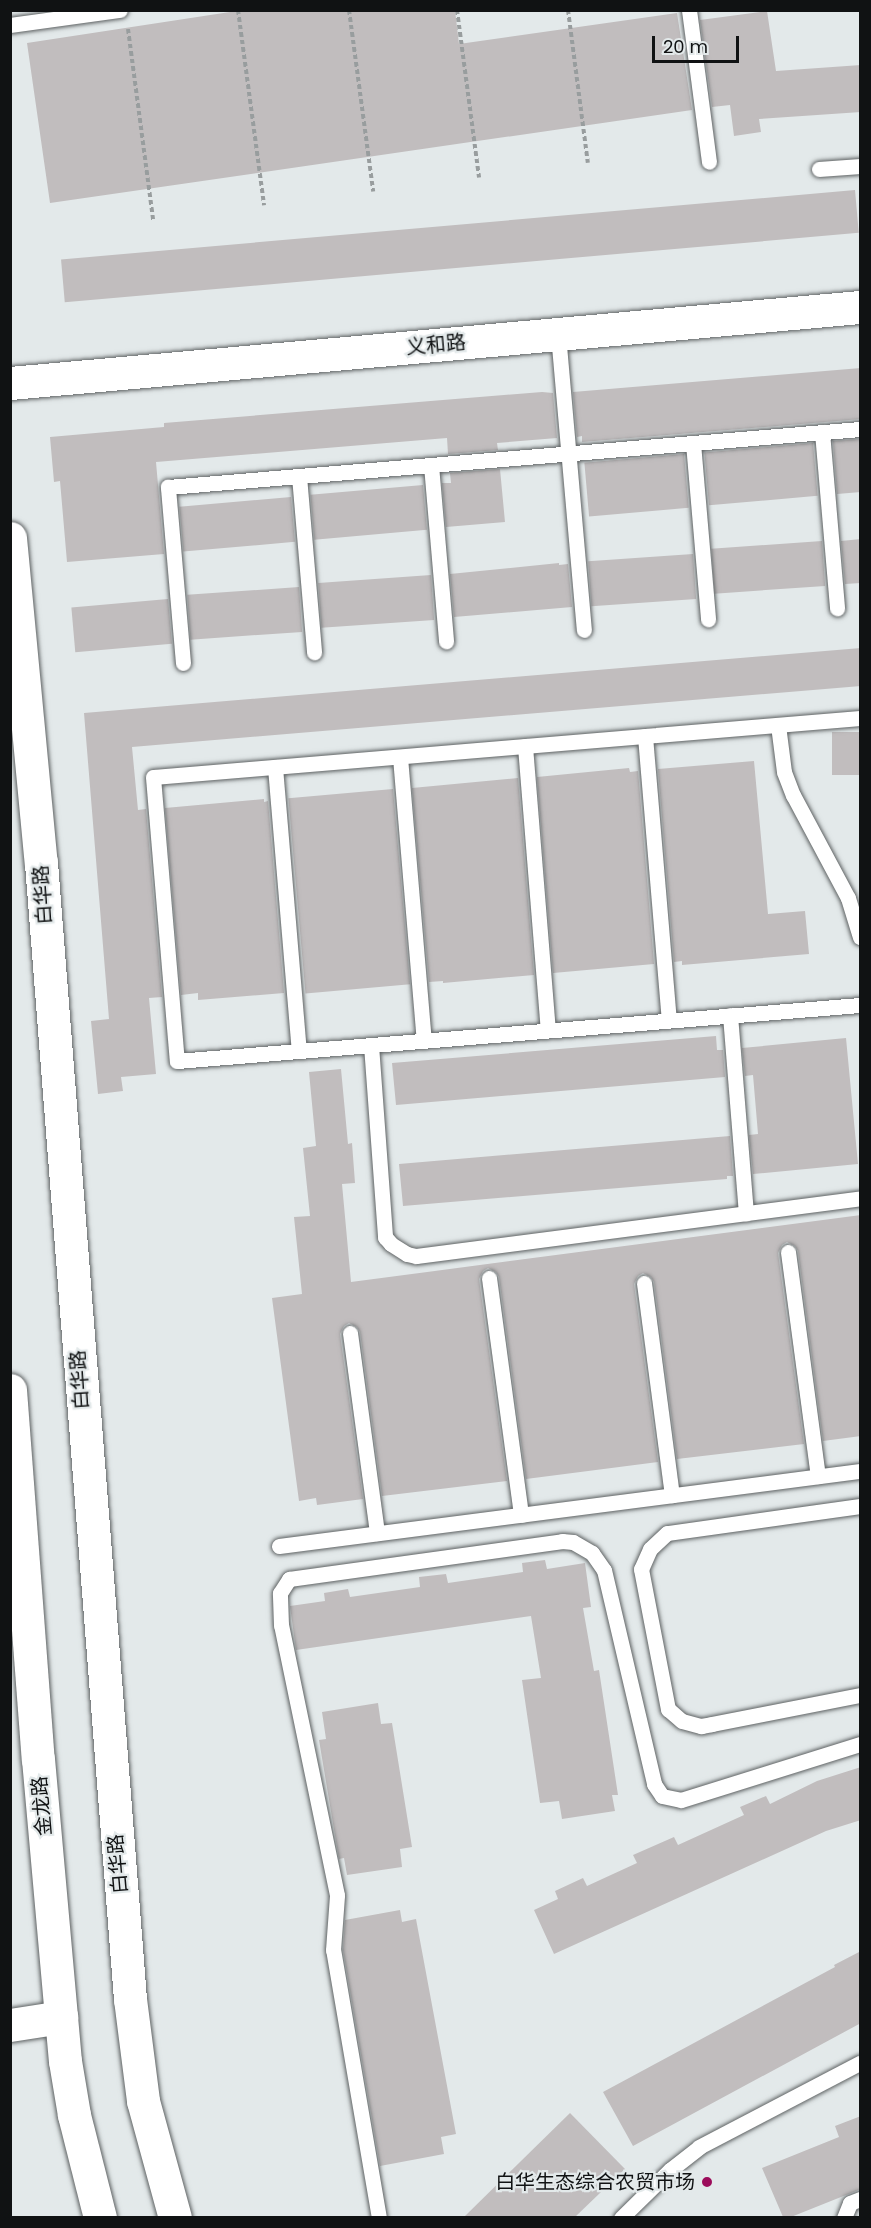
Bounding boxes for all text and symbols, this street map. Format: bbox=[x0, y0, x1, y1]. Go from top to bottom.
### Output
scale bar bbox=[655, 24, 742, 62]
text: 20 m bbox=[663, 34, 708, 59]
street label: 义和路 bbox=[405, 330, 467, 360]
street label: 白华路 bbox=[29, 864, 57, 926]
street label: 白华路 bbox=[66, 1349, 94, 1411]
street label: 金龙路 bbox=[27, 1775, 57, 1837]
street label: 白华路 bbox=[103, 1833, 133, 1895]
place label: 白华生态综合农贸市场 bbox=[495, 2170, 695, 2194]
marker: 白华生态综合农贸市场 bbox=[700, 2175, 714, 2189]

